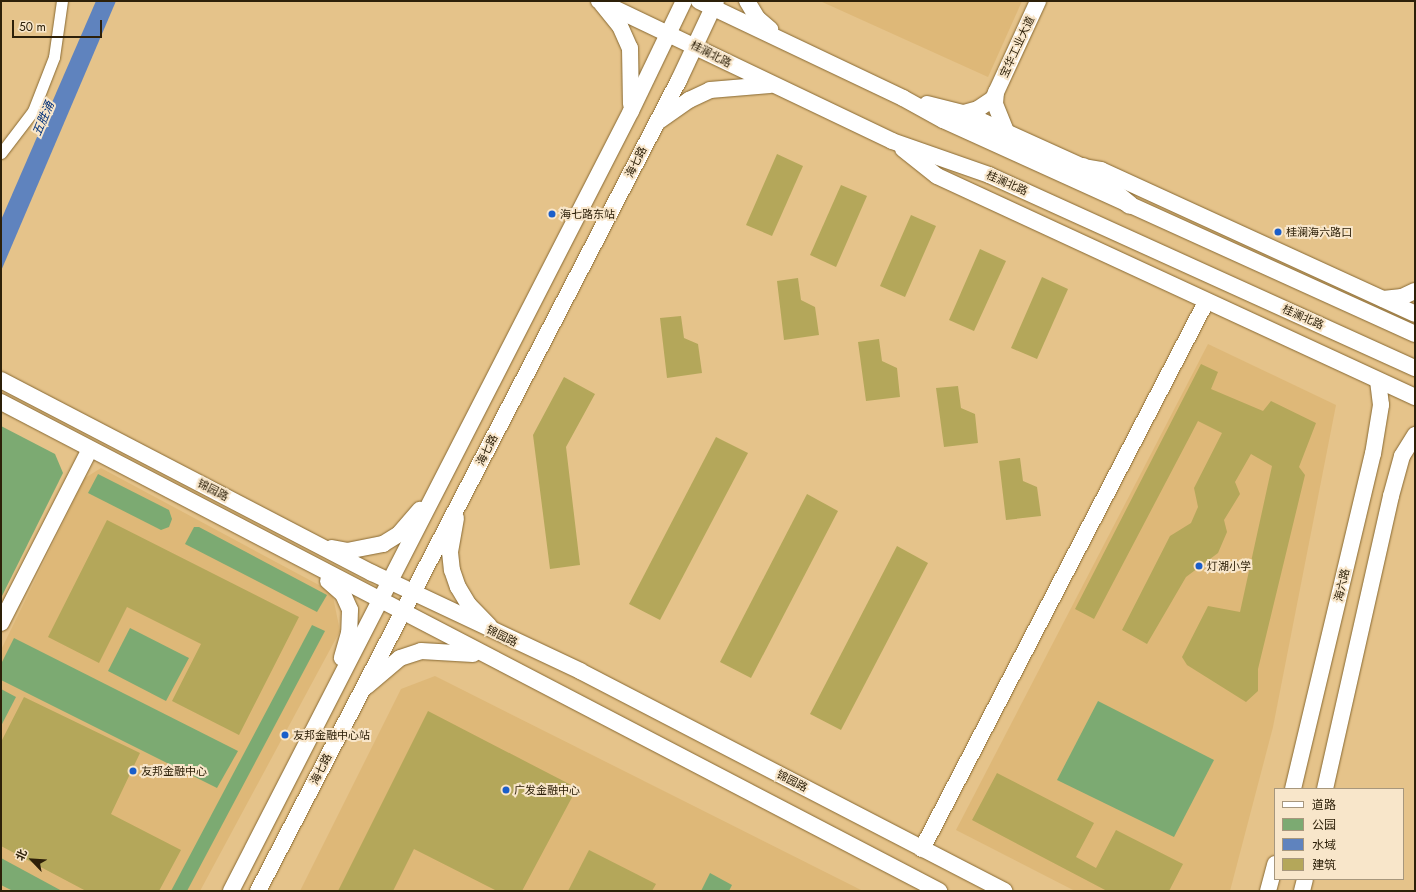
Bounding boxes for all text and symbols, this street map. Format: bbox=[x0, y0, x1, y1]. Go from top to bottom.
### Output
scale bar bbox=[14, 12, 104, 38]
street label: 宝华工业大道 bbox=[997, 14, 1037, 80]
text: 50 m bbox=[19, 18, 46, 36]
street label: 桂澜北路 bbox=[688, 38, 734, 70]
water label: 五胜涌 bbox=[30, 100, 58, 138]
street label: 海七路 bbox=[623, 144, 649, 180]
street label: 桂澜北路 bbox=[984, 168, 1030, 198]
place label: 海七路东站 bbox=[560, 207, 615, 221]
marker: 海七路东站 bbox=[547, 209, 557, 219]
place label: 桂澜海六路口 bbox=[1286, 225, 1352, 239]
marker: 桂澜海六路口 bbox=[1273, 227, 1283, 237]
street label: 桂澜北路 bbox=[1280, 302, 1326, 332]
street label: 海七路 bbox=[474, 432, 500, 468]
street label: 锦园路 bbox=[195, 477, 231, 503]
place label: 灯湖小学 bbox=[1207, 559, 1251, 573]
marker: 灯湖小学 bbox=[1194, 561, 1204, 571]
street label: 海六路 bbox=[1332, 567, 1352, 603]
street label: 锦园路 bbox=[484, 623, 520, 649]
place label: 友邦金融中心站 bbox=[293, 728, 370, 742]
marker: 友邦金融中心站 bbox=[280, 730, 290, 740]
street label: 海七路 bbox=[308, 751, 334, 787]
place label: 友邦金融中心 bbox=[141, 764, 207, 778]
marker: 友邦金融中心 bbox=[128, 766, 138, 776]
street label: 锦园路 bbox=[774, 768, 810, 794]
place label: 广发金融中心 bbox=[514, 783, 580, 797]
marker: 广发金融中心 bbox=[501, 785, 511, 795]
legend bbox=[1274, 788, 1404, 880]
text: 道路 bbox=[1312, 796, 1336, 814]
text: 公园 bbox=[1312, 816, 1336, 834]
text: 水域 bbox=[1312, 836, 1336, 854]
north arrow bbox=[12, 840, 52, 880]
text: 北 bbox=[12, 847, 31, 863]
text: 建筑 bbox=[1312, 856, 1336, 874]

